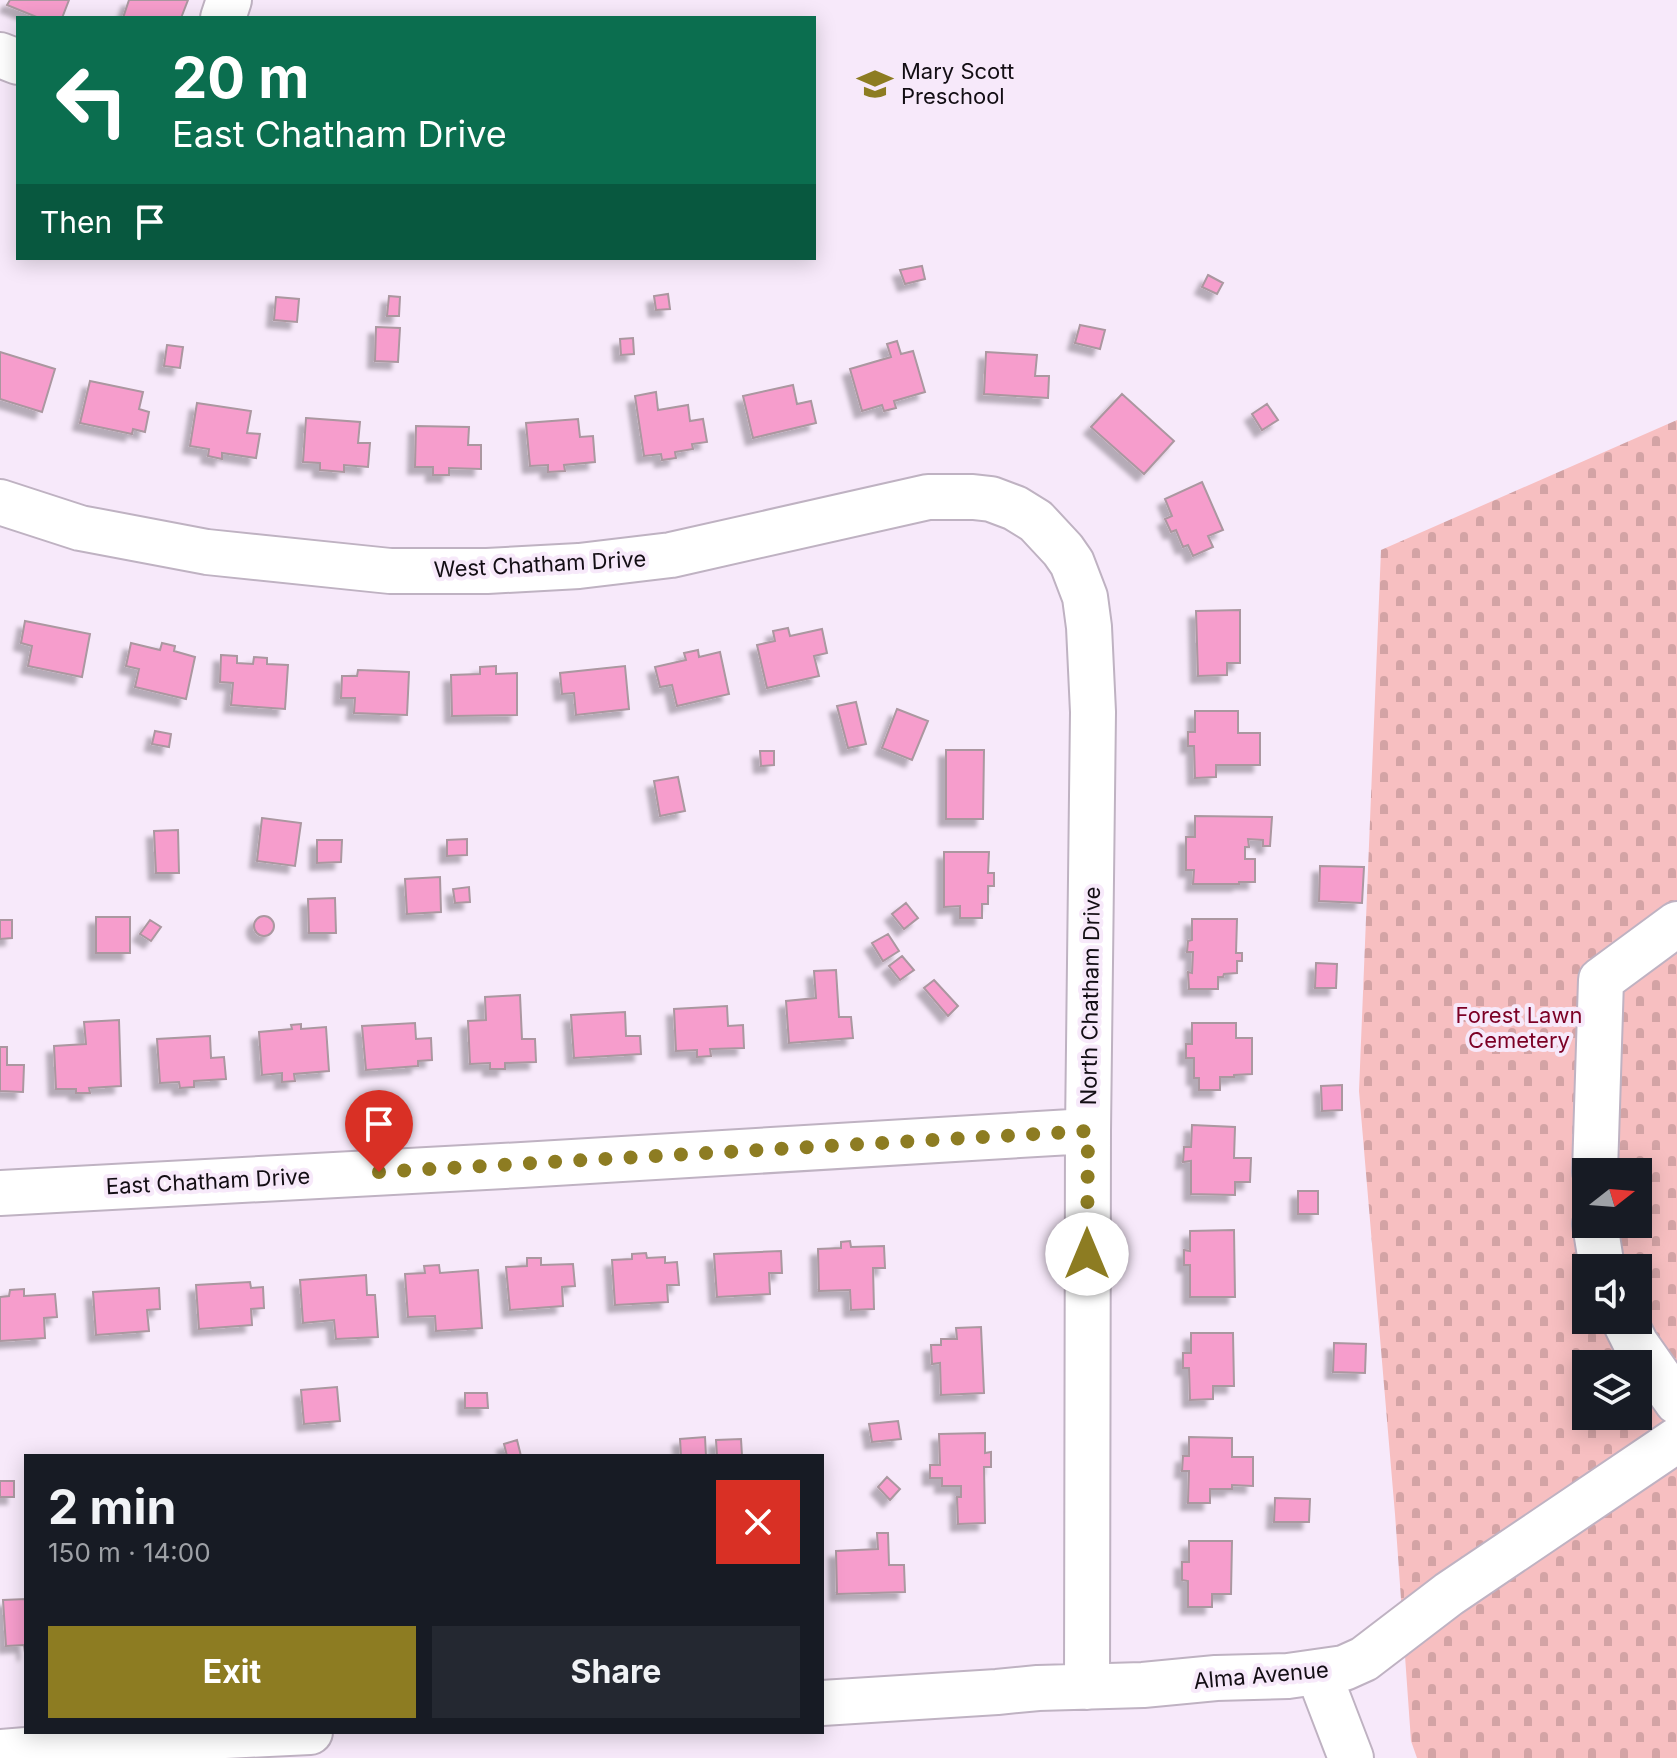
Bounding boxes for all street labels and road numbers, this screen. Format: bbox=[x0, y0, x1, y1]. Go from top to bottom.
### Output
street label: West Chatham Drive bbox=[433, 545, 647, 583]
street label: North Chatham Drive bbox=[1075, 886, 1105, 1106]
street label: East Chatham Drive bbox=[105, 1163, 311, 1199]
street label: Alma Avenue bbox=[1192, 1656, 1330, 1694]

